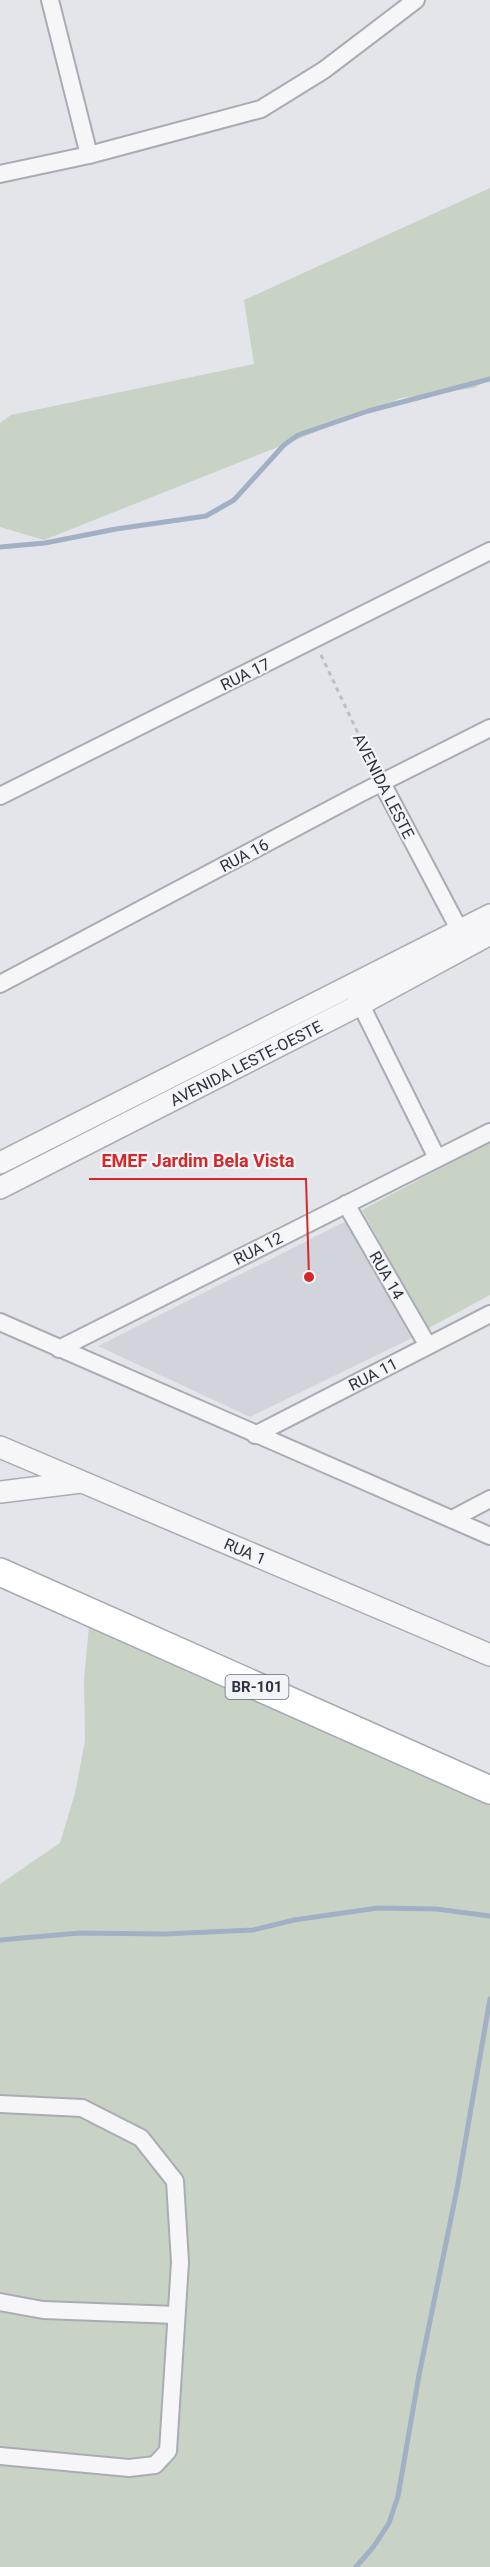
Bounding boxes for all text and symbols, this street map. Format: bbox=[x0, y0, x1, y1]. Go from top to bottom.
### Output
street label: RUA 17 bbox=[217, 654, 273, 694]
street label: AVENIDA LESTE bbox=[349, 731, 418, 842]
street label: RUA 16 bbox=[217, 835, 272, 876]
street label: AVENIDA LESTE-OESTE bbox=[167, 1017, 325, 1110]
callout: EMEF Jardim Bela Vista bbox=[89, 1143, 306, 1179]
text: EMEF Jardim Bela Vista bbox=[101, 1150, 295, 1171]
street label: RUA 12 bbox=[231, 1228, 286, 1269]
street label: RUA 14 bbox=[365, 1248, 408, 1303]
street label: RUA 11 bbox=[346, 1354, 401, 1395]
street label: RUA 1 bbox=[221, 1534, 269, 1569]
road number: BR-101 bbox=[226, 1675, 288, 1699]

